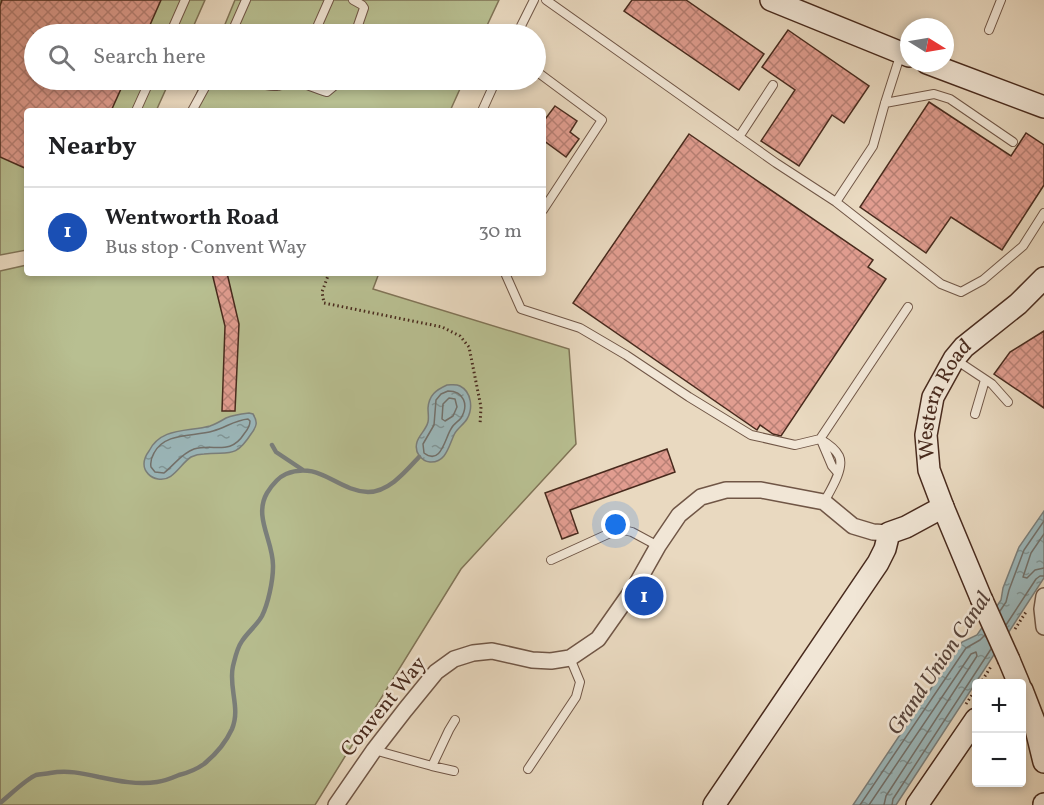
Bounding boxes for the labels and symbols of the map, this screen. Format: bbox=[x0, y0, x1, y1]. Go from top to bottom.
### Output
north arrow bbox=[900, 18, 954, 72]
street label: Western Road bbox=[911, 332, 978, 461]
your location bbox=[601, 510, 630, 539]
pin: 1 bbox=[624, 574, 664, 618]
water label: Grand Union Canal bbox=[880, 586, 1000, 742]
street label: Convent Way bbox=[334, 650, 434, 763]

